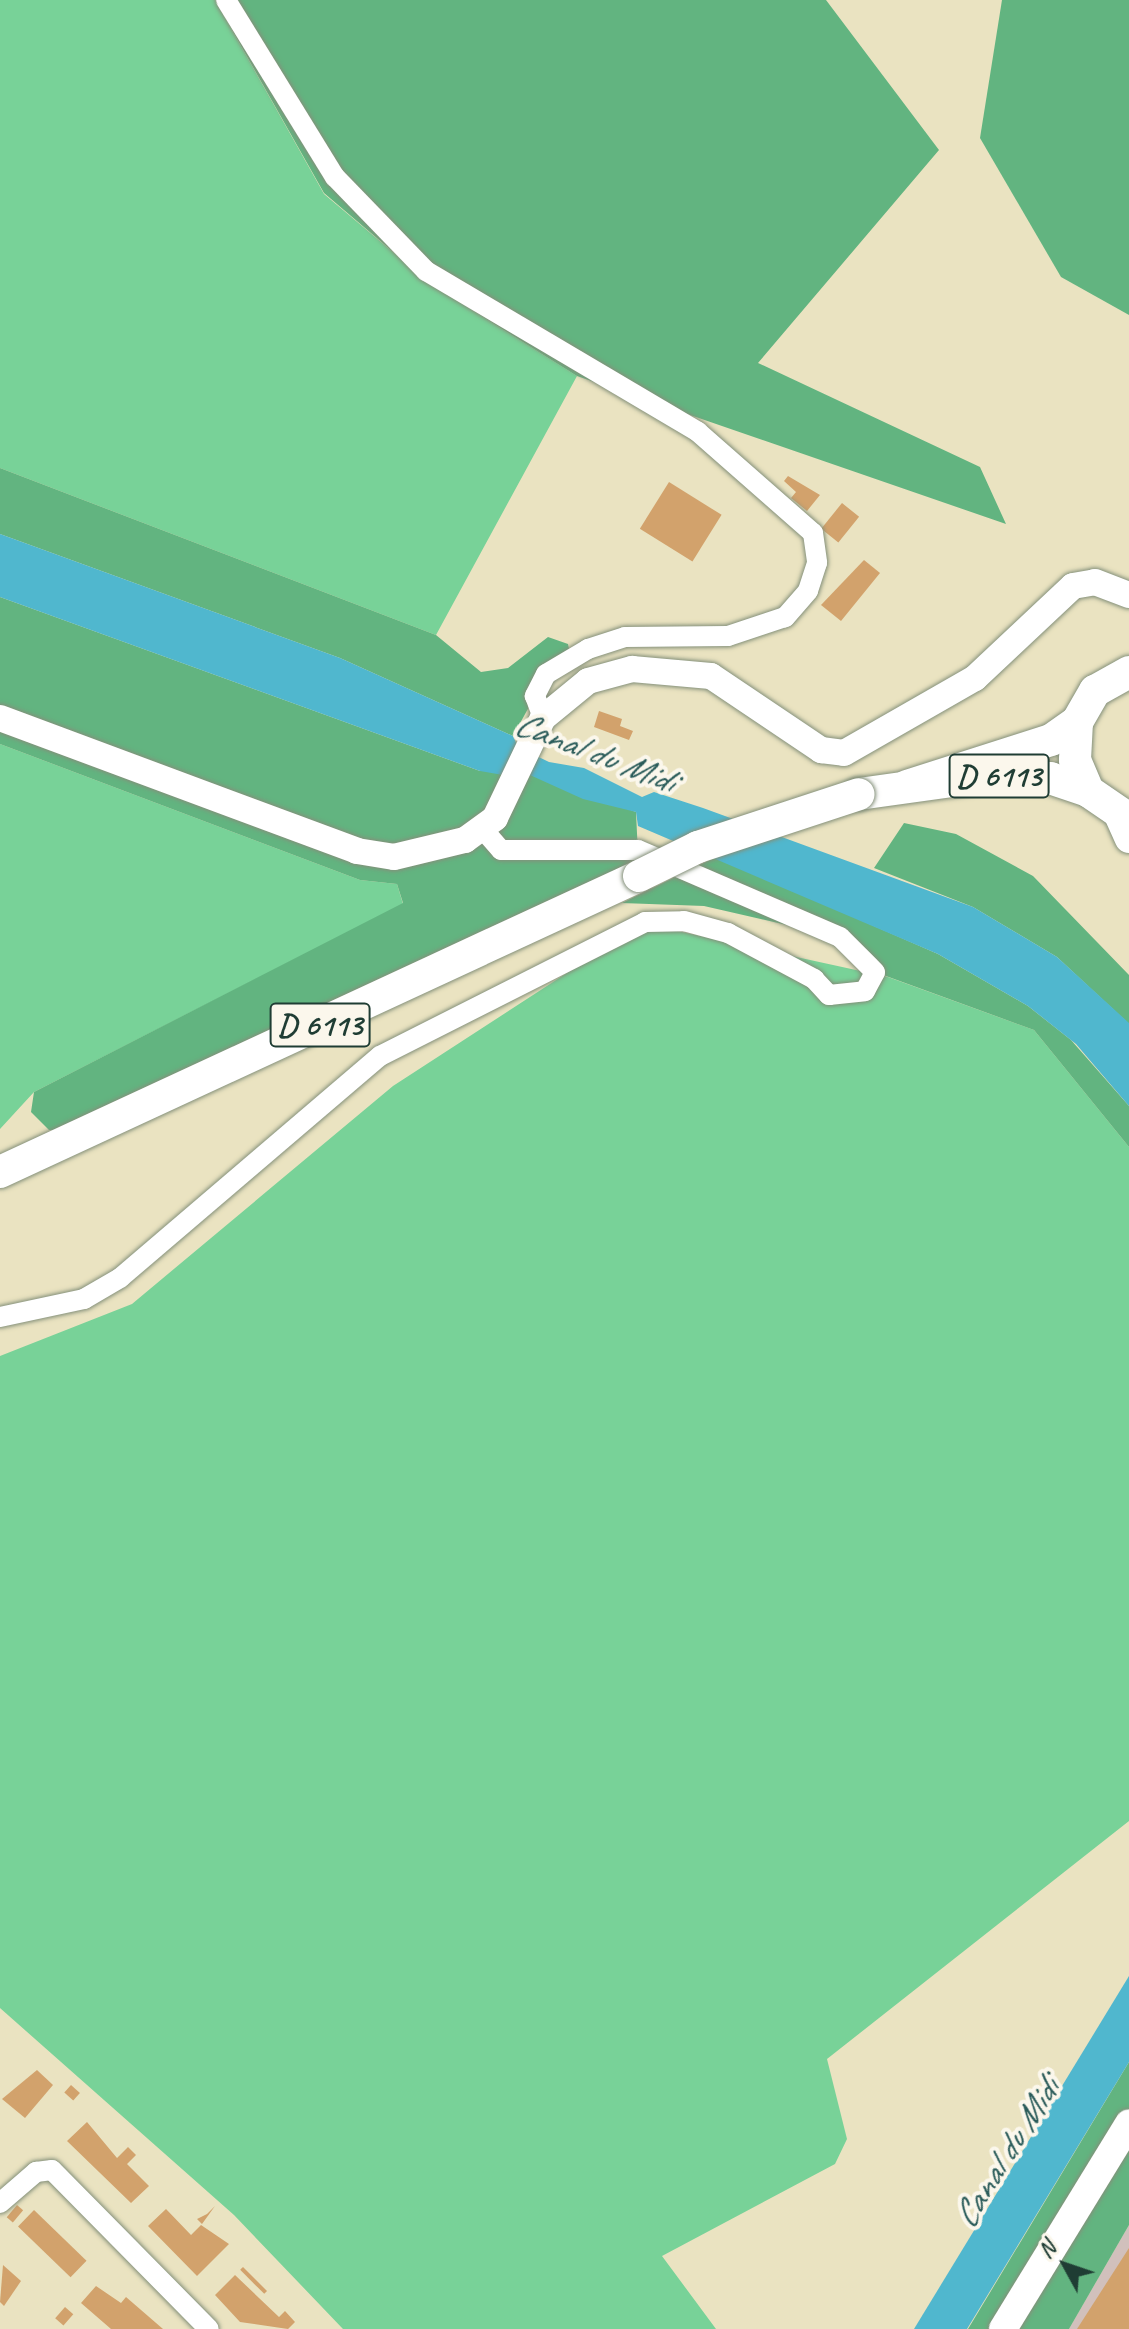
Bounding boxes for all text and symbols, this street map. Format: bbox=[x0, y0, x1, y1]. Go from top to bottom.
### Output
water label: Canal du Midi bbox=[509, 702, 681, 802]
road number: D 6113 bbox=[947, 748, 1051, 804]
road number: D 6113 bbox=[268, 997, 372, 1053]
water label: Canal du Midi bbox=[943, 2070, 1069, 2236]
north arrow bbox=[1025, 2225, 1105, 2305]
text: N bbox=[1032, 2235, 1062, 2264]

